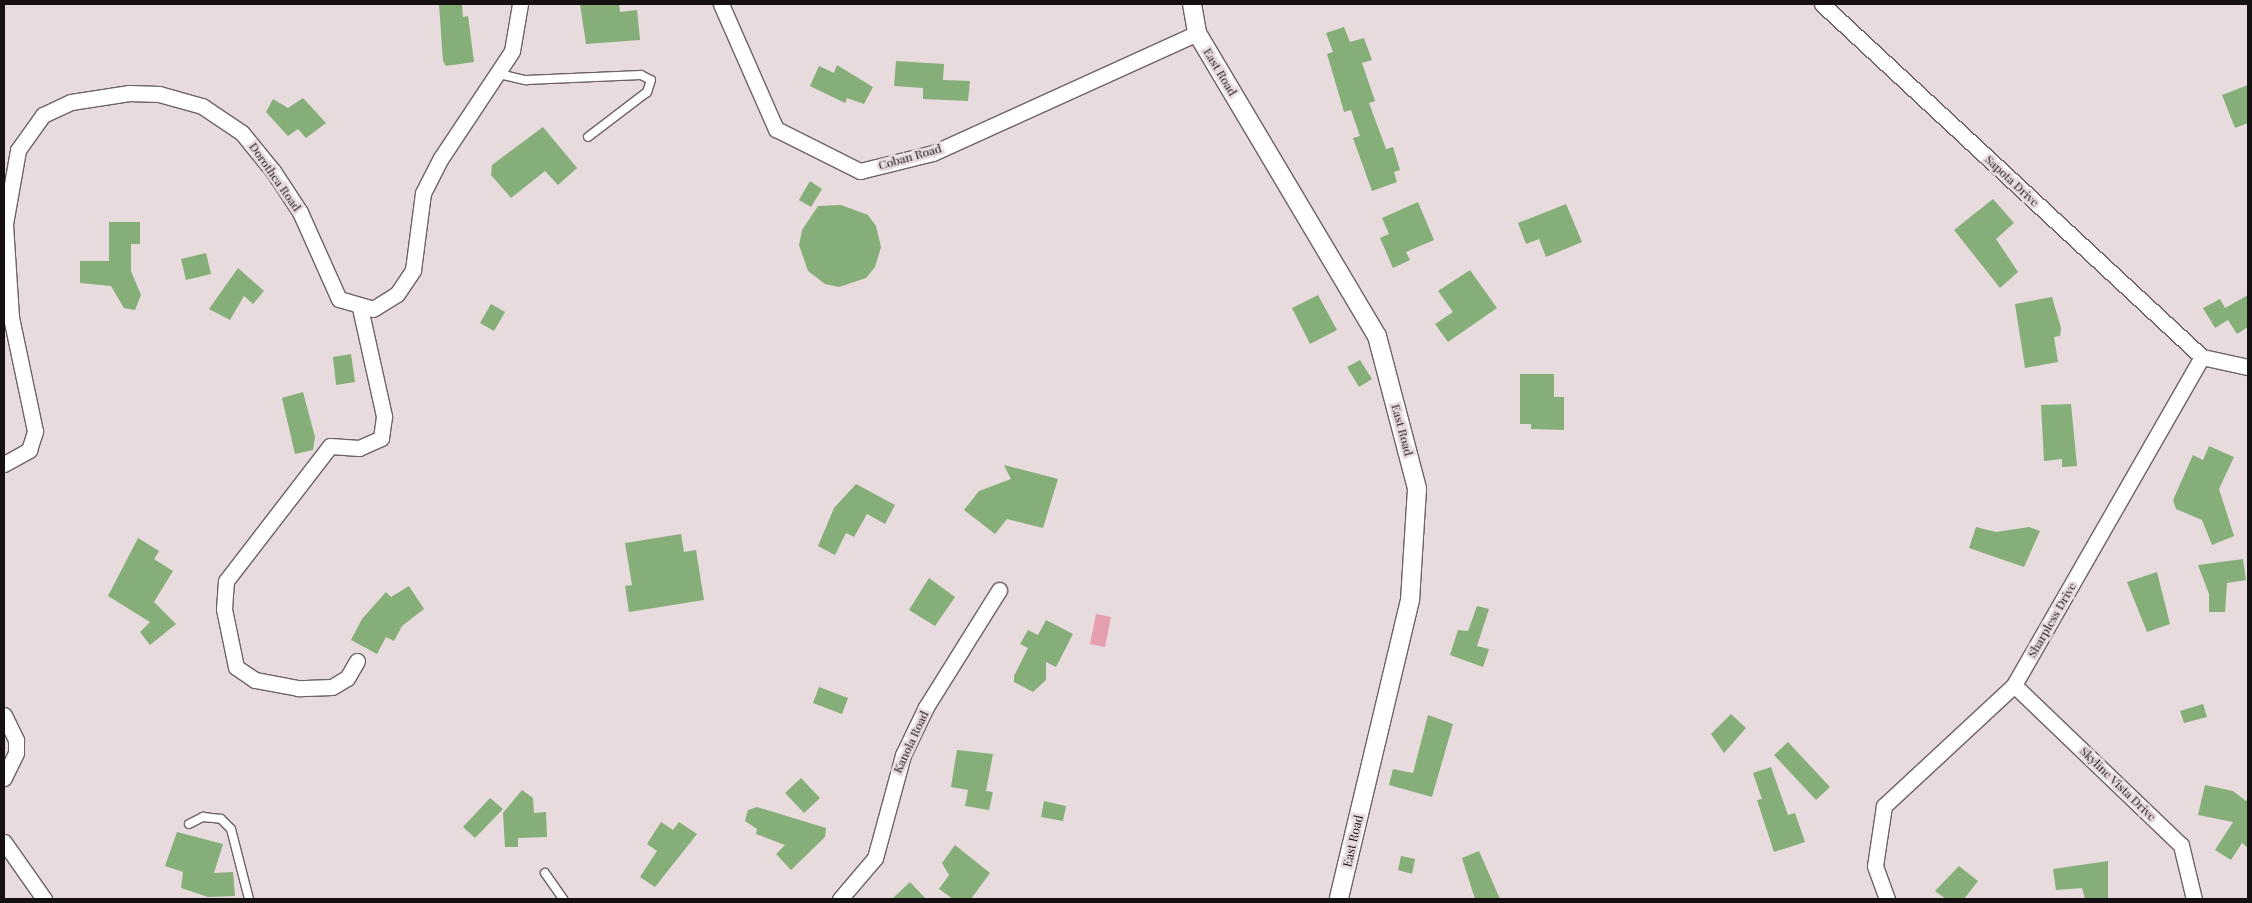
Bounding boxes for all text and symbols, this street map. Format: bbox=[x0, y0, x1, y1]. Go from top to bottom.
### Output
street label: East Road bbox=[1200, 45, 1240, 99]
street label: Dorothea Road bbox=[246, 140, 304, 214]
street label: Coban Road bbox=[877, 141, 943, 173]
street label: Sapota Drive bbox=[1982, 152, 2042, 210]
street label: East Road bbox=[1388, 402, 1416, 458]
street label: Sharpless Drive bbox=[2025, 580, 2079, 660]
street label: Kanola Road bbox=[890, 709, 932, 775]
street label: Skyline Vista Drive bbox=[2077, 744, 2159, 824]
street label: East Road bbox=[1340, 813, 1366, 869]

